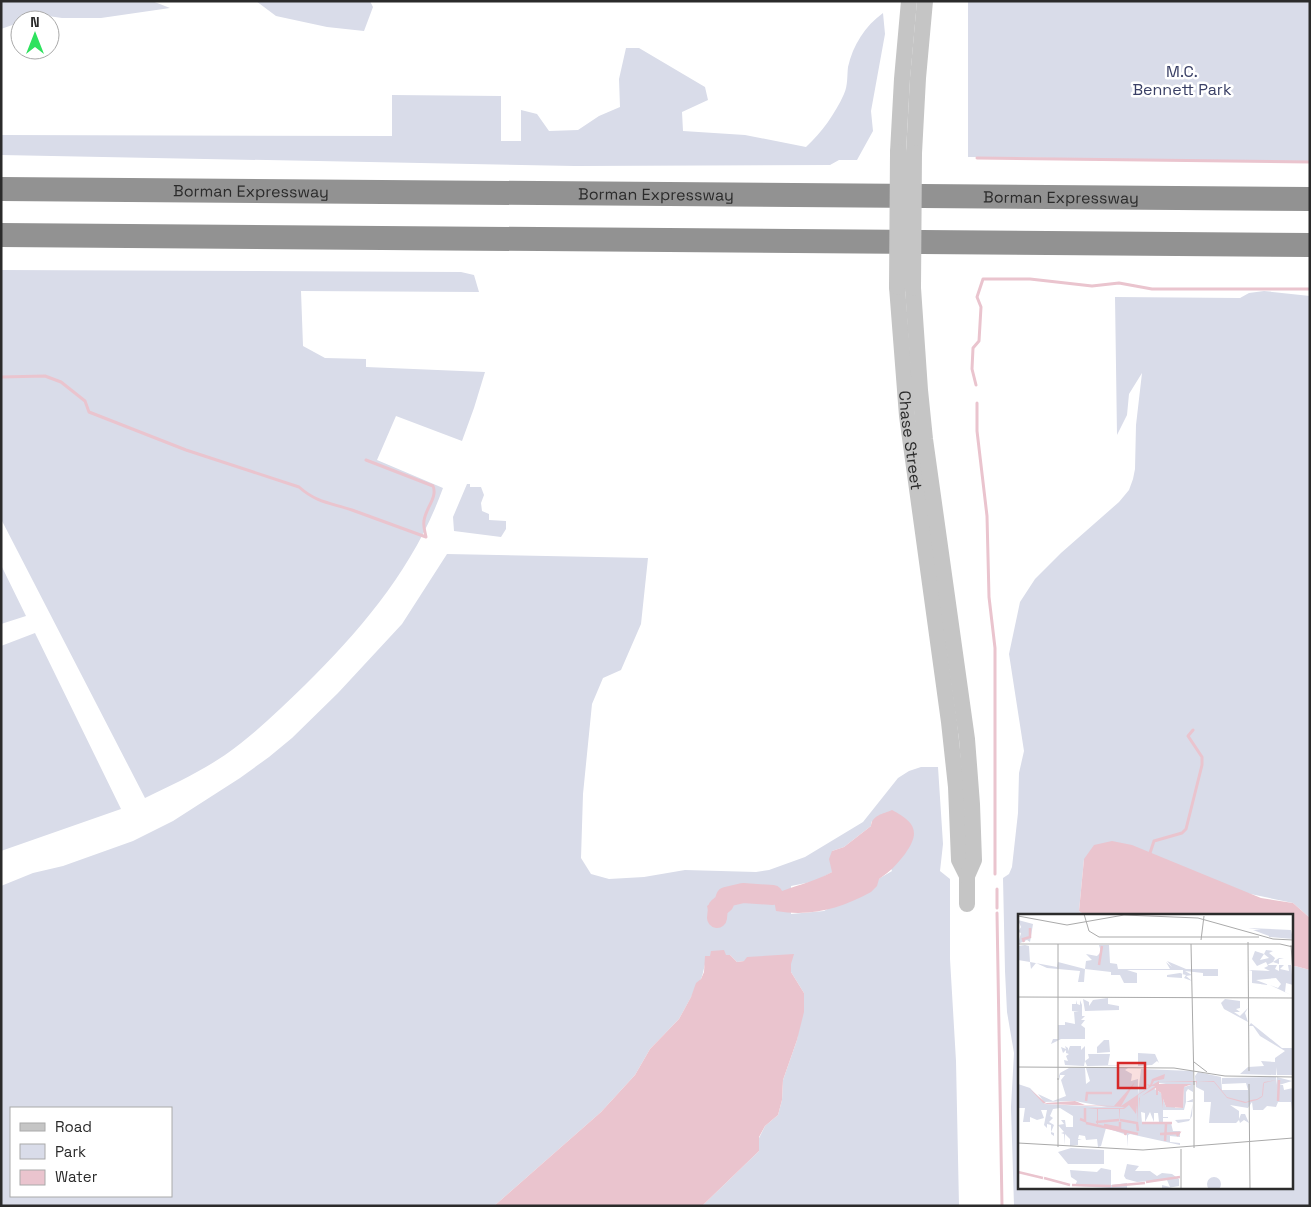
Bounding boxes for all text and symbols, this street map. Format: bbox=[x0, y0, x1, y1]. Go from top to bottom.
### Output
north arrow bbox=[10, 10, 60, 60]
text: N bbox=[30, 13, 40, 31]
park label: M.C. Bennett Park bbox=[1132, 61, 1232, 100]
street label: Borman Expressway bbox=[173, 180, 329, 202]
street label: Borman Expressway bbox=[578, 183, 734, 205]
street label: Borman Expressway bbox=[983, 186, 1139, 208]
street label: Chase Street bbox=[895, 390, 928, 491]
inset map bbox=[1018, 914, 1294, 1190]
legend bbox=[10, 1107, 172, 1197]
text: Road bbox=[55, 1117, 92, 1136]
text: Park bbox=[55, 1142, 86, 1161]
text: Water bbox=[55, 1167, 98, 1186]

